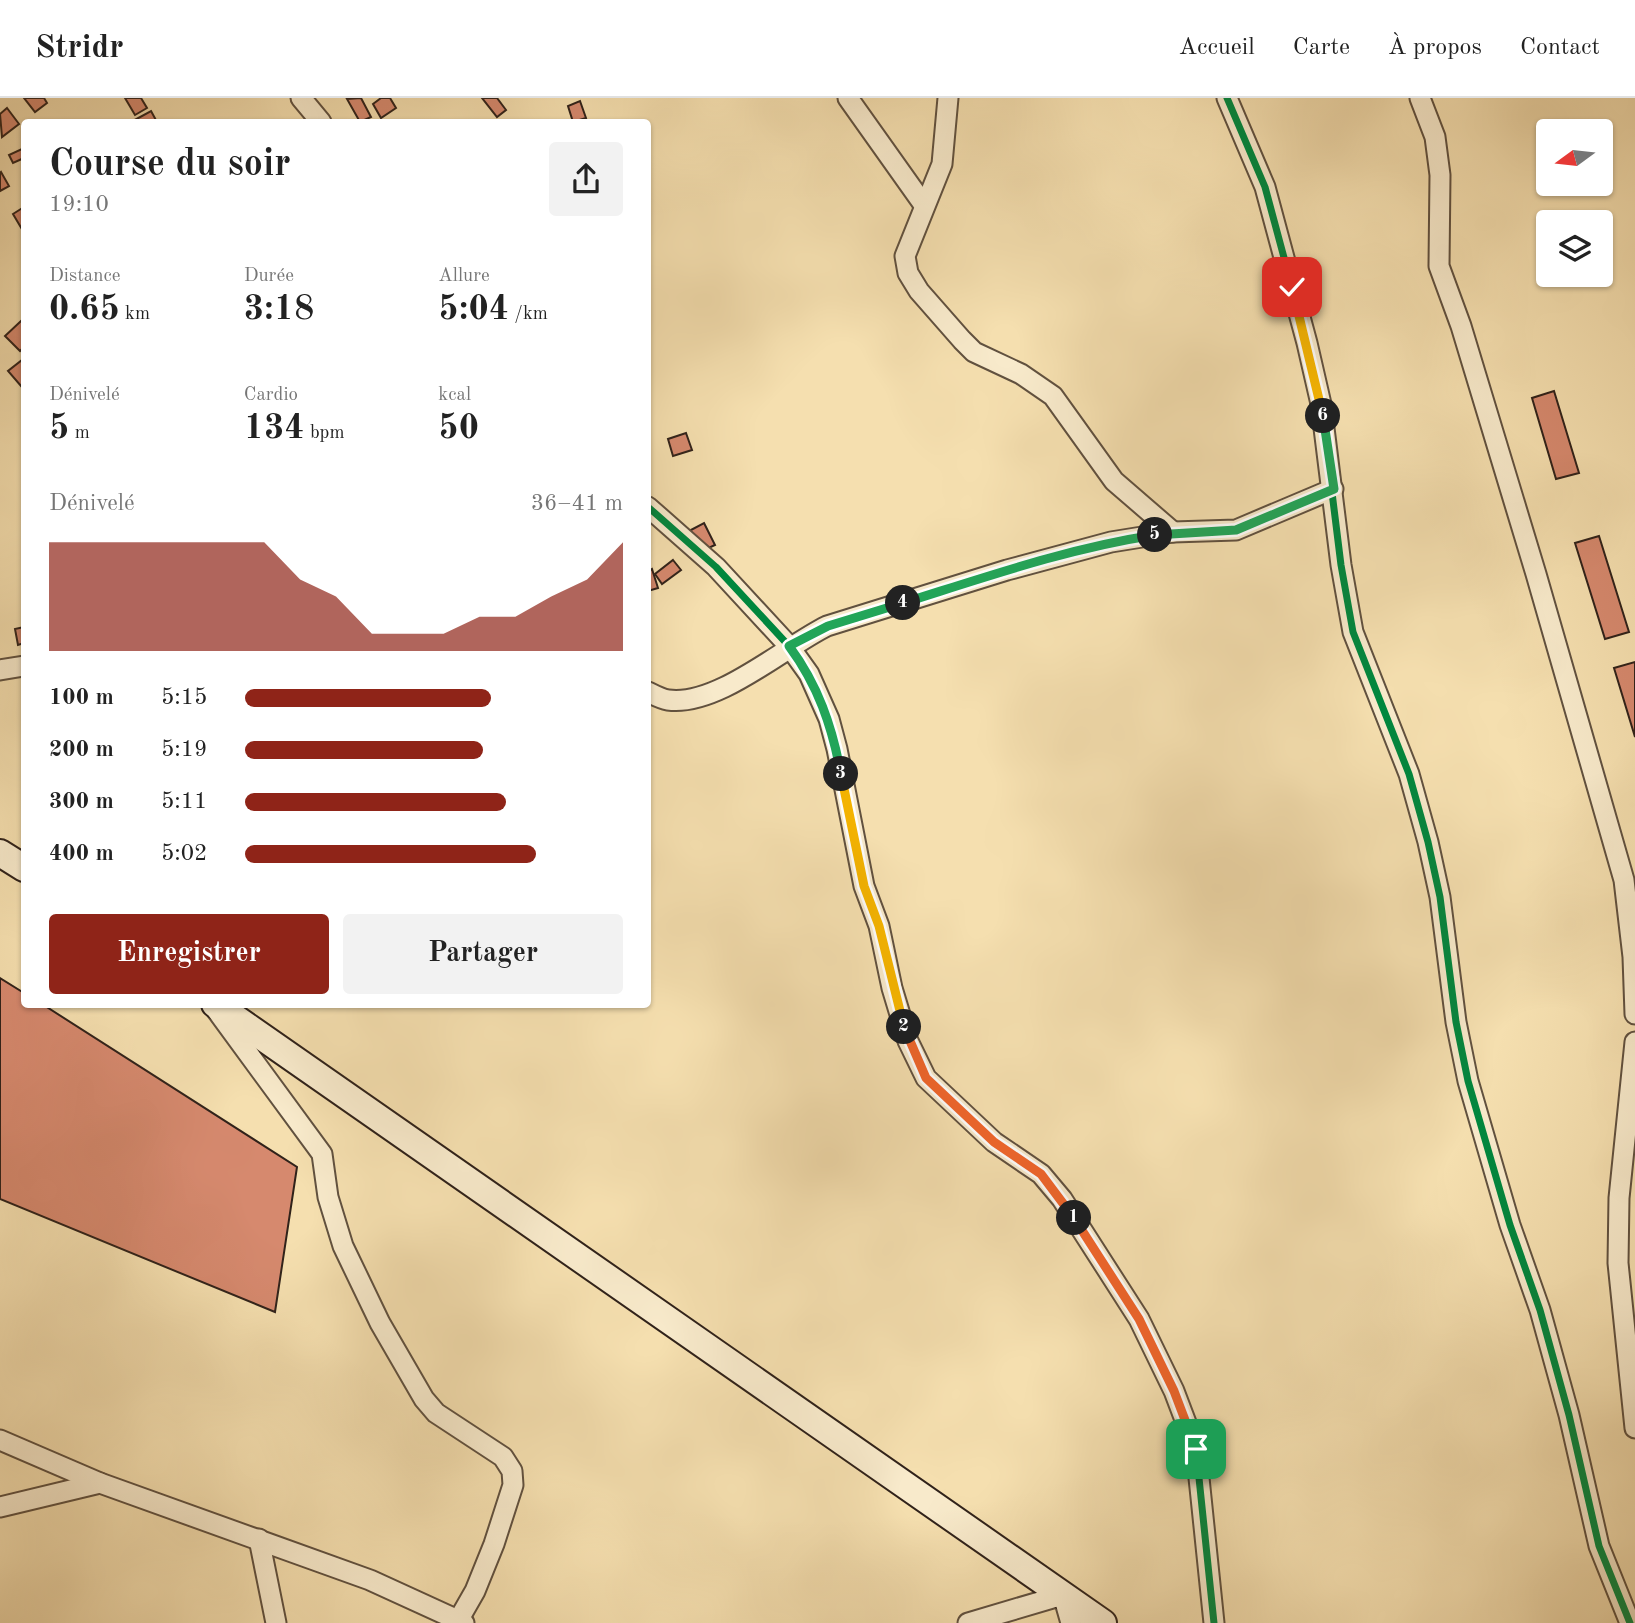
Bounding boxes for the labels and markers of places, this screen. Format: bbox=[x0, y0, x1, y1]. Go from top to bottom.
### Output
pin bbox=[1262, 257, 1322, 317]
pin: 6 bbox=[1306, 398, 1340, 434]
pin: 5 bbox=[1138, 518, 1172, 552]
pin: 4 bbox=[886, 586, 920, 620]
pin: 3 bbox=[824, 756, 858, 792]
pin: 2 bbox=[886, 1010, 922, 1044]
pin: 1 bbox=[1056, 1200, 1092, 1236]
pin bbox=[1166, 1419, 1226, 1479]

